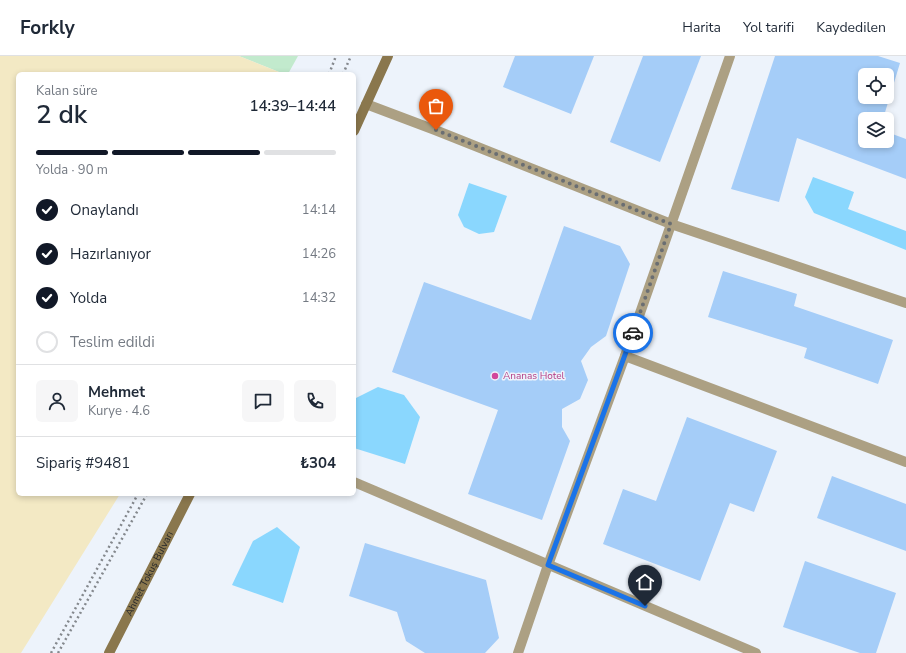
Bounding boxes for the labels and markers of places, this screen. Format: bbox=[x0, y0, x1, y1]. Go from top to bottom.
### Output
pin bbox=[419, 89, 453, 130]
place label: Ananas Hotel bbox=[503, 369, 565, 383]
marker: Ananas Hotel bbox=[490, 371, 500, 381]
pin bbox=[628, 565, 662, 606]

